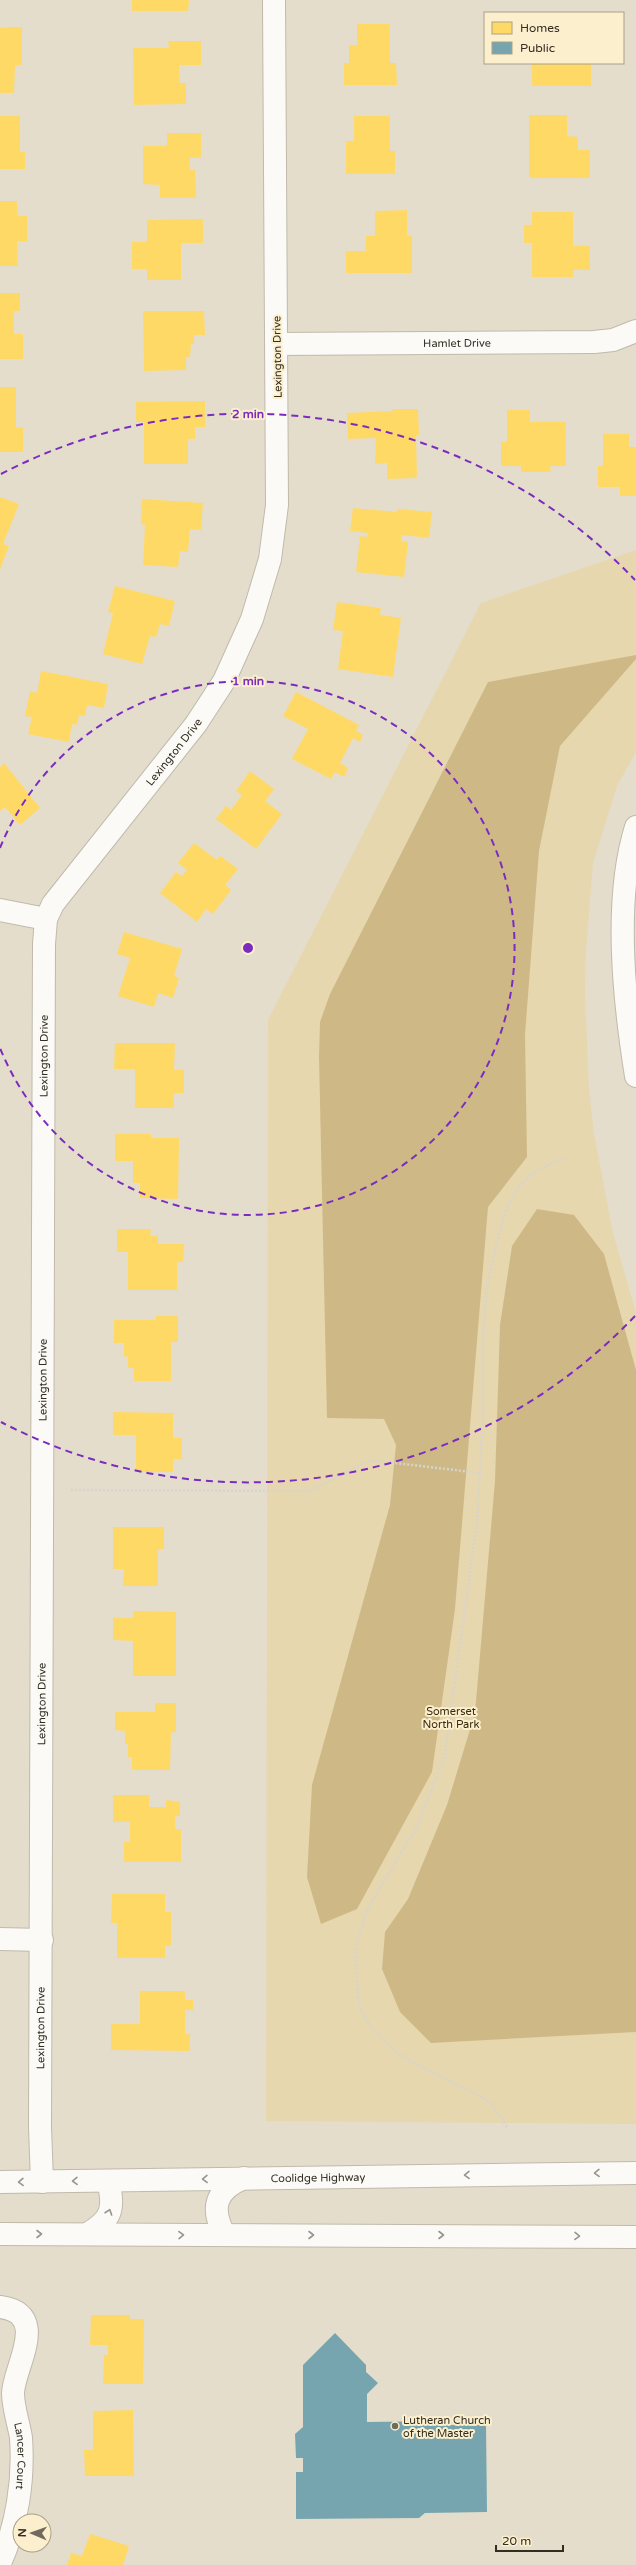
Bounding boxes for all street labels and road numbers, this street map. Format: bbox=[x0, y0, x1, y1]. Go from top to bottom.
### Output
street label: Lexington Drive bbox=[270, 316, 285, 398]
street label: Hamlet Drive bbox=[423, 337, 491, 350]
street label: Lexington Drive bbox=[144, 716, 205, 788]
street label: Lexington Drive bbox=[37, 1015, 51, 1097]
street label: Lexington Drive bbox=[36, 1339, 50, 1421]
street label: Lexington Drive bbox=[35, 1663, 49, 1745]
street label: Lexington Drive bbox=[34, 1987, 47, 2069]
street label: Coolidge Highway bbox=[271, 2171, 365, 2185]
street label: Lancer Court bbox=[11, 2421, 28, 2490]

